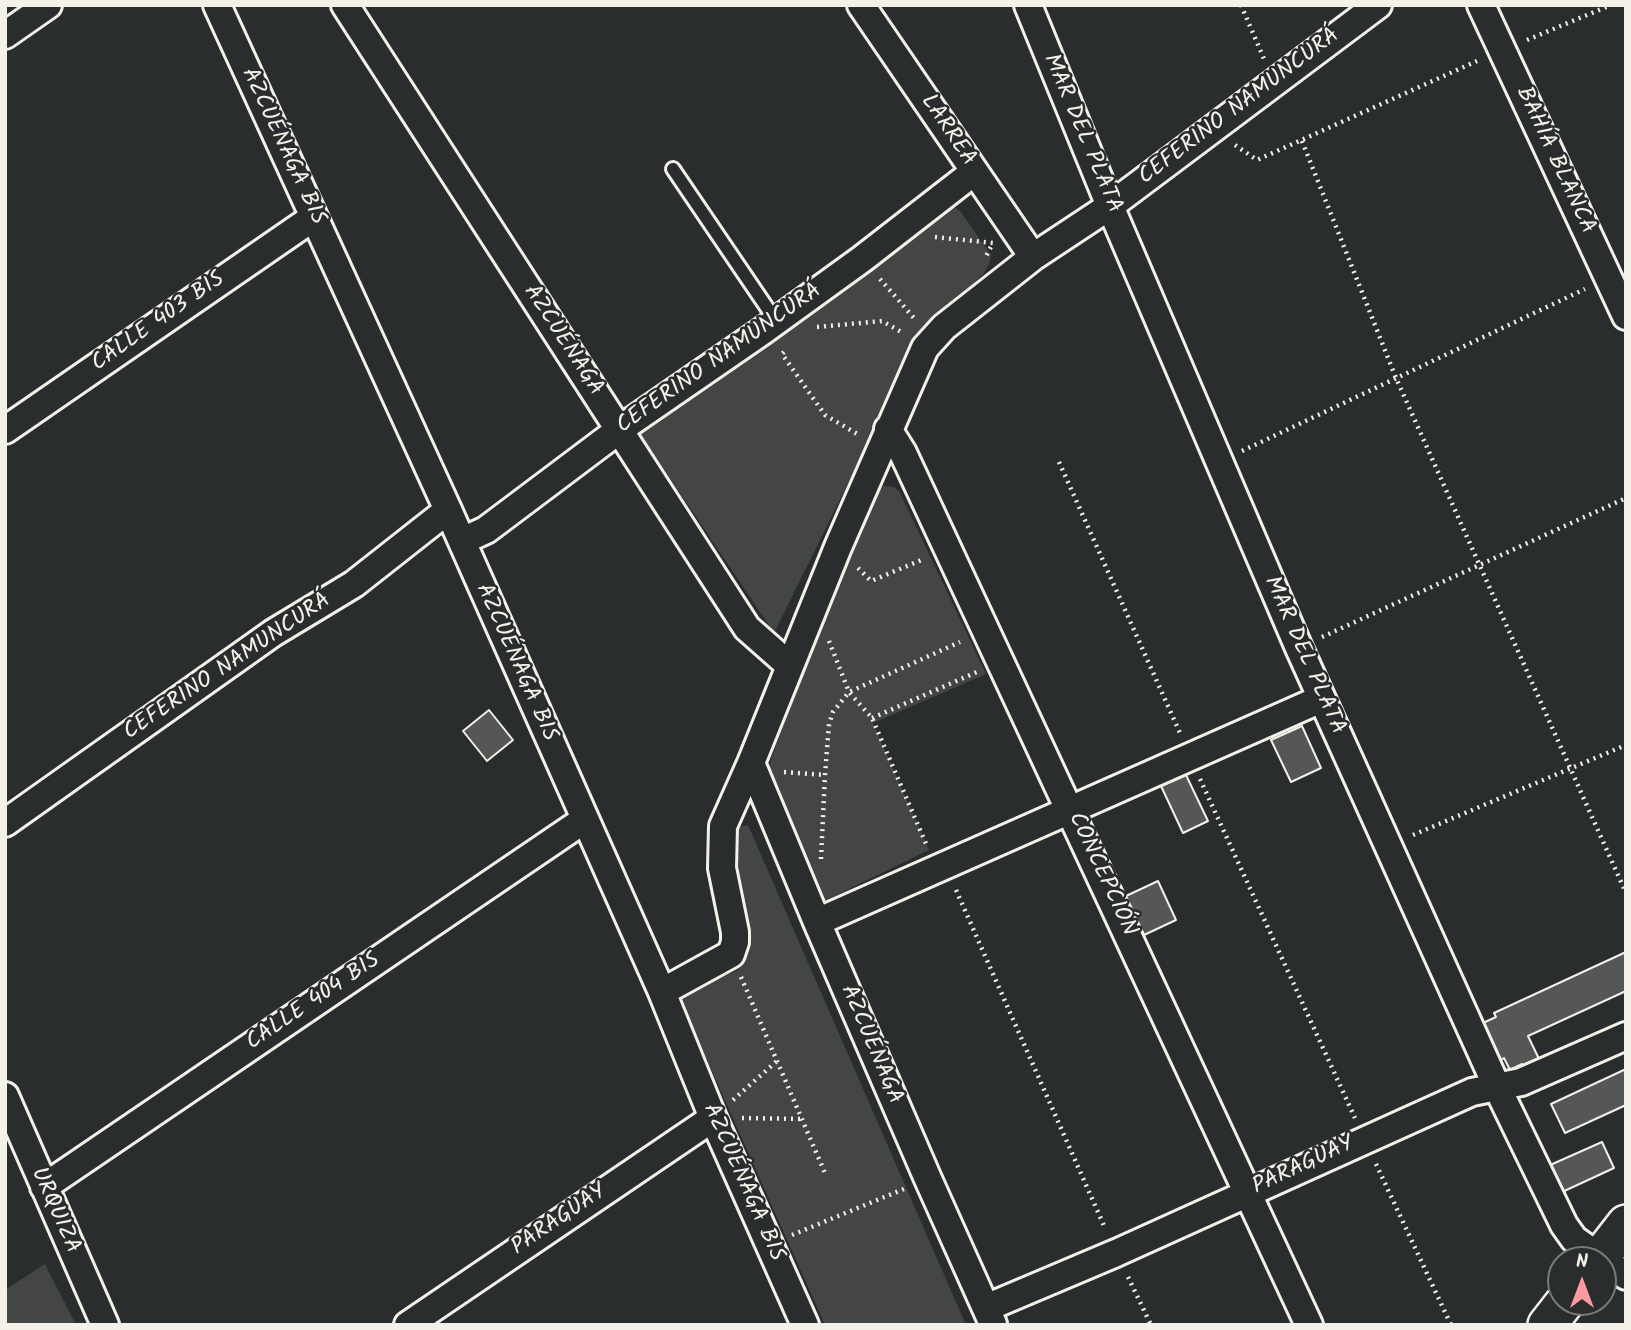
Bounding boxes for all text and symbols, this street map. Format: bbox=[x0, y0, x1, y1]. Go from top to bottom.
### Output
street label: CEFERINO NAMUNCURÁ bbox=[1134, 24, 1346, 192]
street label: MAR DEL PLATA bbox=[1035, 50, 1127, 218]
street label: AZCUÉNAGA BIS bbox=[234, 64, 330, 230]
street label: BAHÍA BLANCA bbox=[1508, 83, 1600, 239]
street label: LARREA bbox=[913, 90, 981, 172]
street label: CALLE 403 BIS bbox=[87, 267, 231, 379]
street label: CEFERINO NAMUNCURÁ bbox=[612, 279, 828, 441]
street label: AZCUÉNAGA bbox=[516, 280, 608, 402]
street label: MAR DEL PLATA bbox=[1256, 573, 1350, 739]
street label: AZCUÉNAGA BIS bbox=[468, 580, 562, 746]
street label: CEFERINO NAMUNCURÁ bbox=[119, 588, 337, 748]
street label: CONCEPCIÓN bbox=[1060, 809, 1142, 941]
street label: CALLE 404 BIS bbox=[242, 948, 386, 1058]
street label: AZCUÉNAGA bbox=[833, 981, 907, 1109]
street label: AZCUÉNAGA BIS bbox=[695, 1100, 789, 1266]
street label: PARAGUAY bbox=[1249, 1131, 1359, 1203]
street label: URQUIZA bbox=[23, 1164, 85, 1258]
street label: PARAGUAY bbox=[507, 1179, 613, 1263]
north arrow bbox=[1547, 1246, 1617, 1316]
text: N bbox=[1576, 1247, 1588, 1277]

